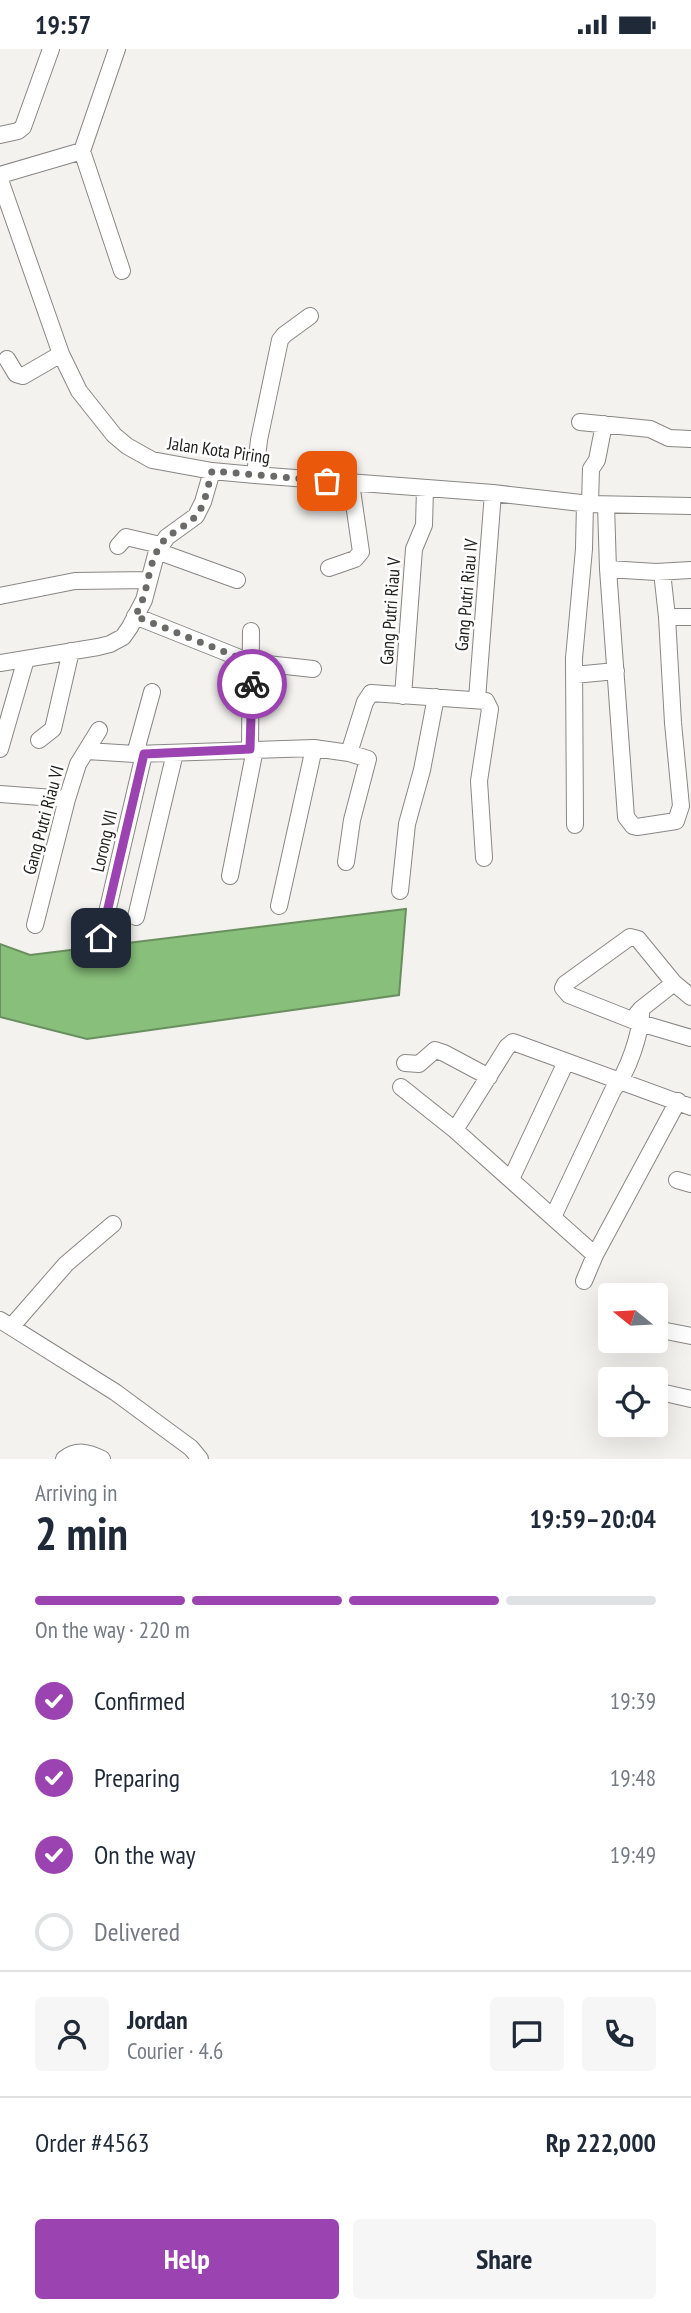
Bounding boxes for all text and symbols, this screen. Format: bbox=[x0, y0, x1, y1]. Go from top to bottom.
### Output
text: 19:57 bbox=[35, 8, 91, 41]
street label: Jalan Kota Piring bbox=[165, 431, 272, 469]
pin bbox=[297, 451, 357, 511]
icon: bag bbox=[308, 462, 346, 500]
street label: Gang Putri Riau IV bbox=[450, 537, 482, 652]
street label: Gang Putri Riau V bbox=[375, 556, 405, 666]
courier bbox=[217, 649, 287, 719]
icon: bike bbox=[233, 665, 271, 703]
street label: Gang Putri Riau VI bbox=[17, 763, 69, 877]
street label: Lorong VII bbox=[86, 808, 122, 874]
pin bbox=[71, 908, 131, 968]
icon: home bbox=[82, 919, 120, 957]
north arrow bbox=[598, 1283, 668, 1353]
map controls bbox=[598, 1283, 668, 1437]
button: locate bbox=[598, 1367, 668, 1437]
text: Arriving in bbox=[35, 1478, 117, 1507]
text: 19:59–20:04 bbox=[529, 1502, 656, 1535]
text: 2 min bbox=[35, 1503, 128, 1563]
text: On the way · 220 m bbox=[35, 1615, 190, 1644]
icon: check bbox=[35, 1682, 73, 1720]
text: Confirmed bbox=[94, 1684, 185, 1717]
text: 19:39 bbox=[610, 1686, 656, 1715]
icon: check bbox=[35, 1759, 73, 1797]
text: Preparing bbox=[94, 1761, 180, 1794]
text: 19:48 bbox=[610, 1763, 656, 1792]
icon: check bbox=[35, 1836, 73, 1874]
text: On the way bbox=[94, 1838, 196, 1871]
text: 19:49 bbox=[610, 1840, 656, 1869]
text: Delivered bbox=[94, 1915, 180, 1948]
button: person bbox=[35, 1997, 109, 2071]
button: chat bbox=[490, 1997, 564, 2071]
button: phone bbox=[582, 1997, 656, 2071]
text: Jordan bbox=[127, 2003, 188, 2036]
text: Courier · 4.6 bbox=[127, 2036, 223, 2065]
text: Order #4563 bbox=[35, 2126, 150, 2159]
text: Rp 222,000 bbox=[546, 2126, 656, 2159]
button: Help bbox=[35, 2219, 339, 2299]
button: Share bbox=[353, 2219, 656, 2299]

